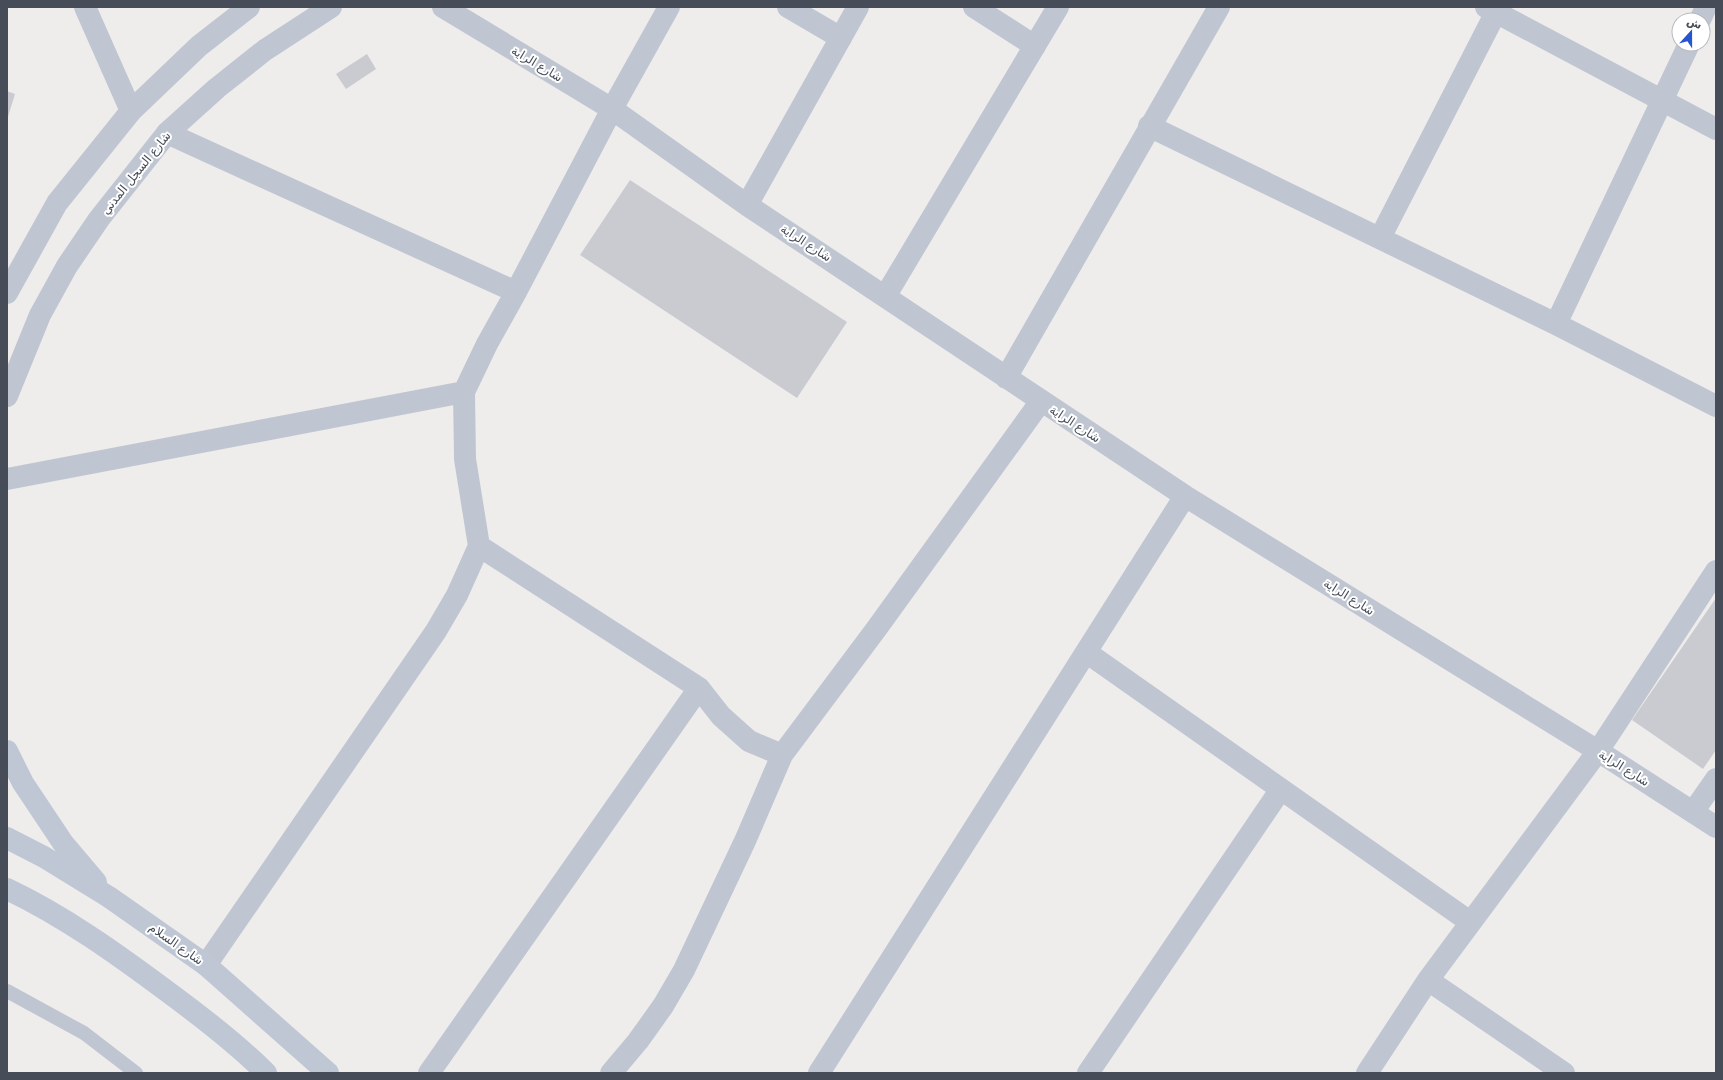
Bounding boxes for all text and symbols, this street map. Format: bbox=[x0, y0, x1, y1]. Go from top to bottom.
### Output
north arrow bbox=[1671, 12, 1711, 52]
text: ش bbox=[1685, 14, 1704, 32]
street label: شارع الراية bbox=[508, 43, 565, 86]
street label: شارع السجل المدني bbox=[98, 129, 174, 218]
street label: شارع الراية bbox=[778, 222, 834, 265]
street label: شارع الراية bbox=[1047, 403, 1103, 446]
street label: شارع الراية bbox=[1321, 576, 1377, 619]
street label: شارع الراية bbox=[1596, 747, 1652, 790]
street label: شارع السلام bbox=[146, 920, 206, 969]

